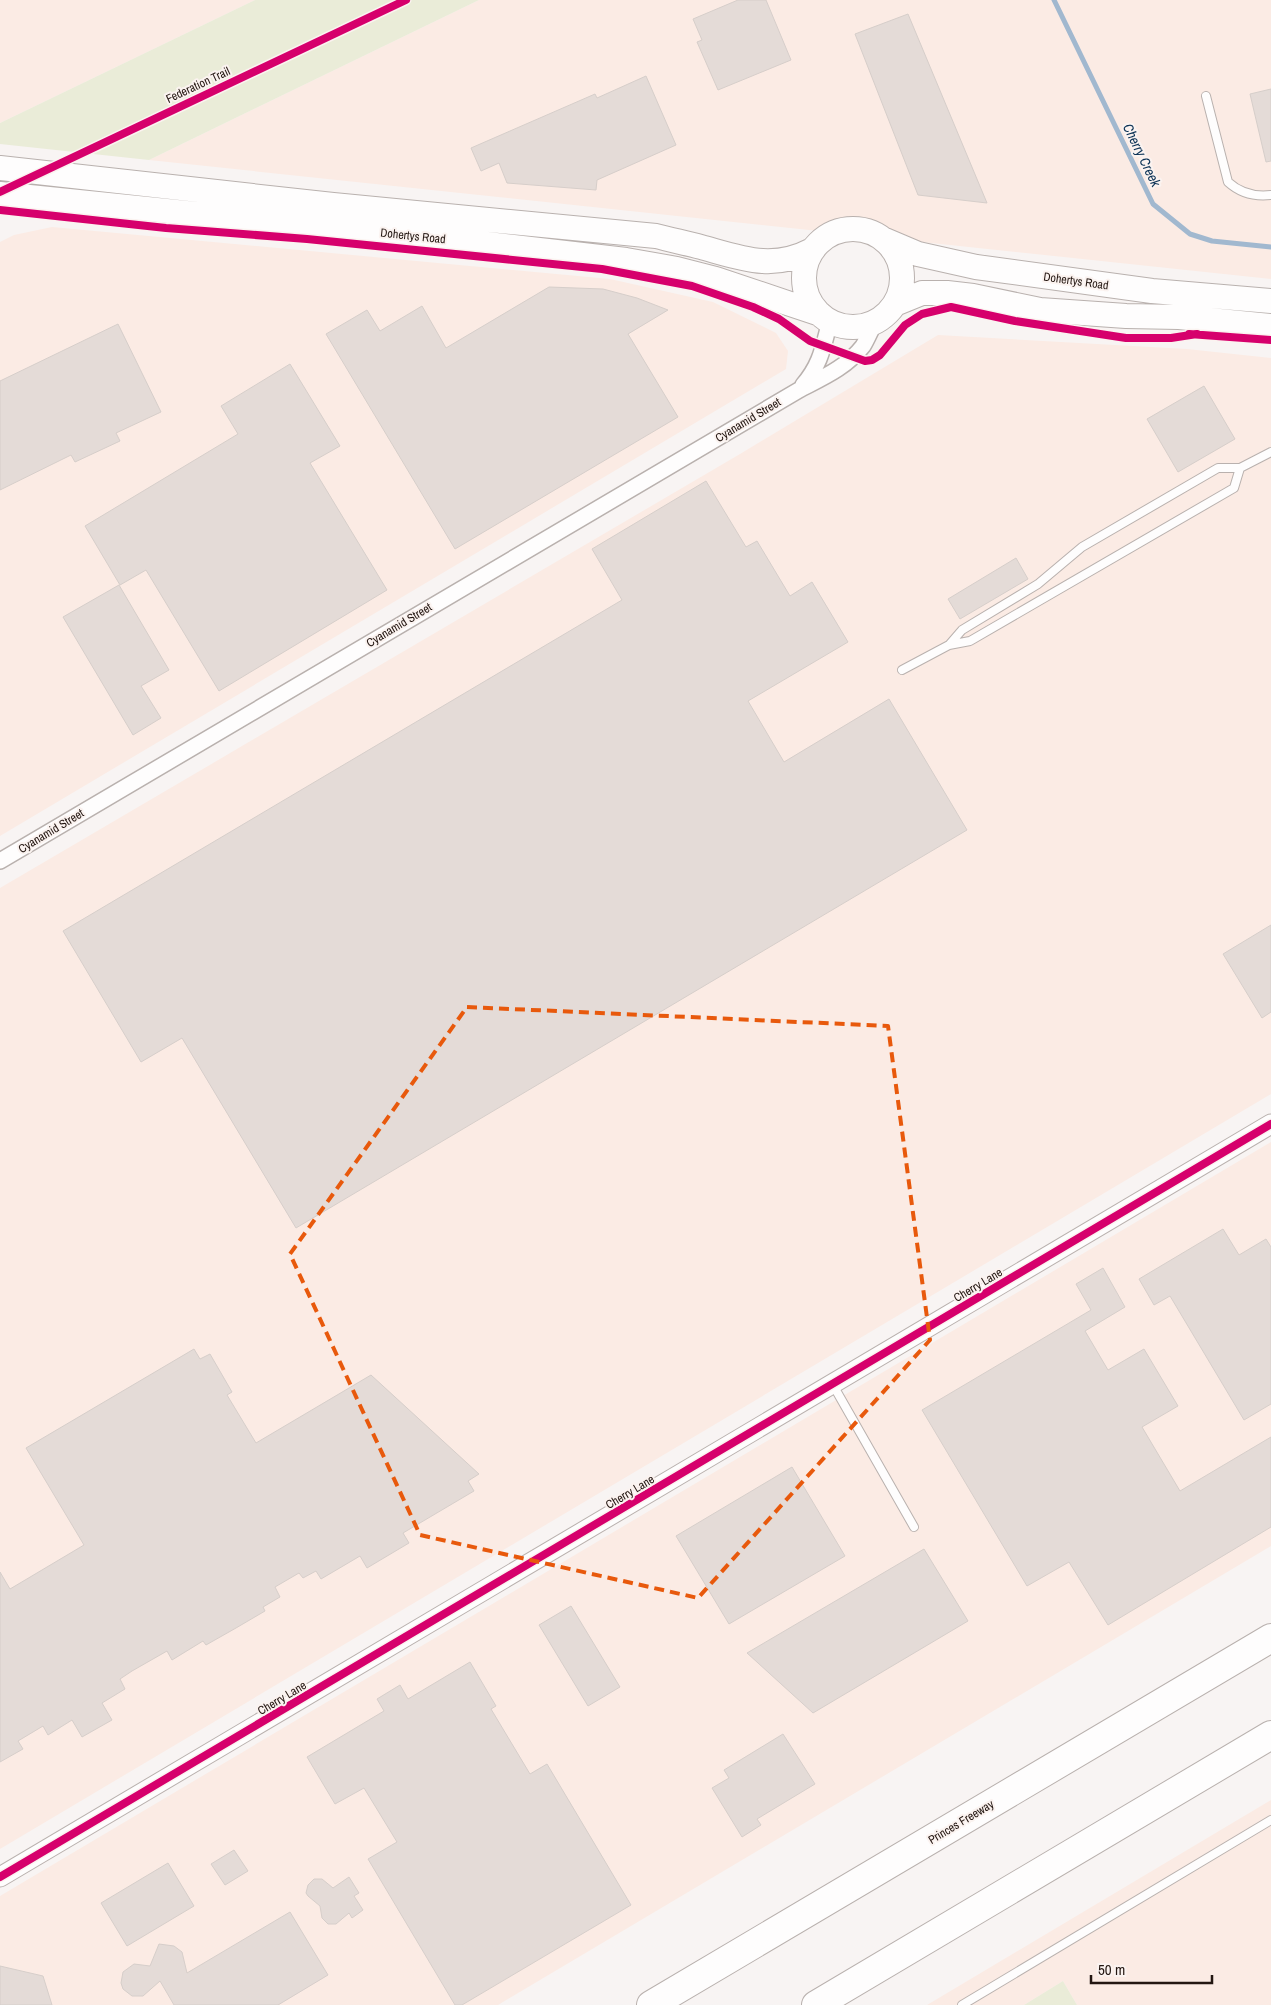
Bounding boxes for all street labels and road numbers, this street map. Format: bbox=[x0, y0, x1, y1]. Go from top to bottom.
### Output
street label: Federation Trail bbox=[163, 63, 233, 107]
street label: Dohertys Road bbox=[380, 225, 446, 247]
street label: Dohertys Road bbox=[1042, 269, 1110, 293]
street label: Cyanamid Street bbox=[712, 394, 784, 446]
street label: Cyanamid Street bbox=[363, 599, 435, 651]
street label: Cyanamid Street bbox=[15, 805, 87, 857]
street label: Cherry Lane bbox=[951, 1264, 1005, 1306]
street label: Cherry Lane bbox=[603, 1471, 657, 1513]
street label: Cherry Lane bbox=[255, 1677, 309, 1719]
street label: Princes Freeway bbox=[925, 1796, 997, 1848]

